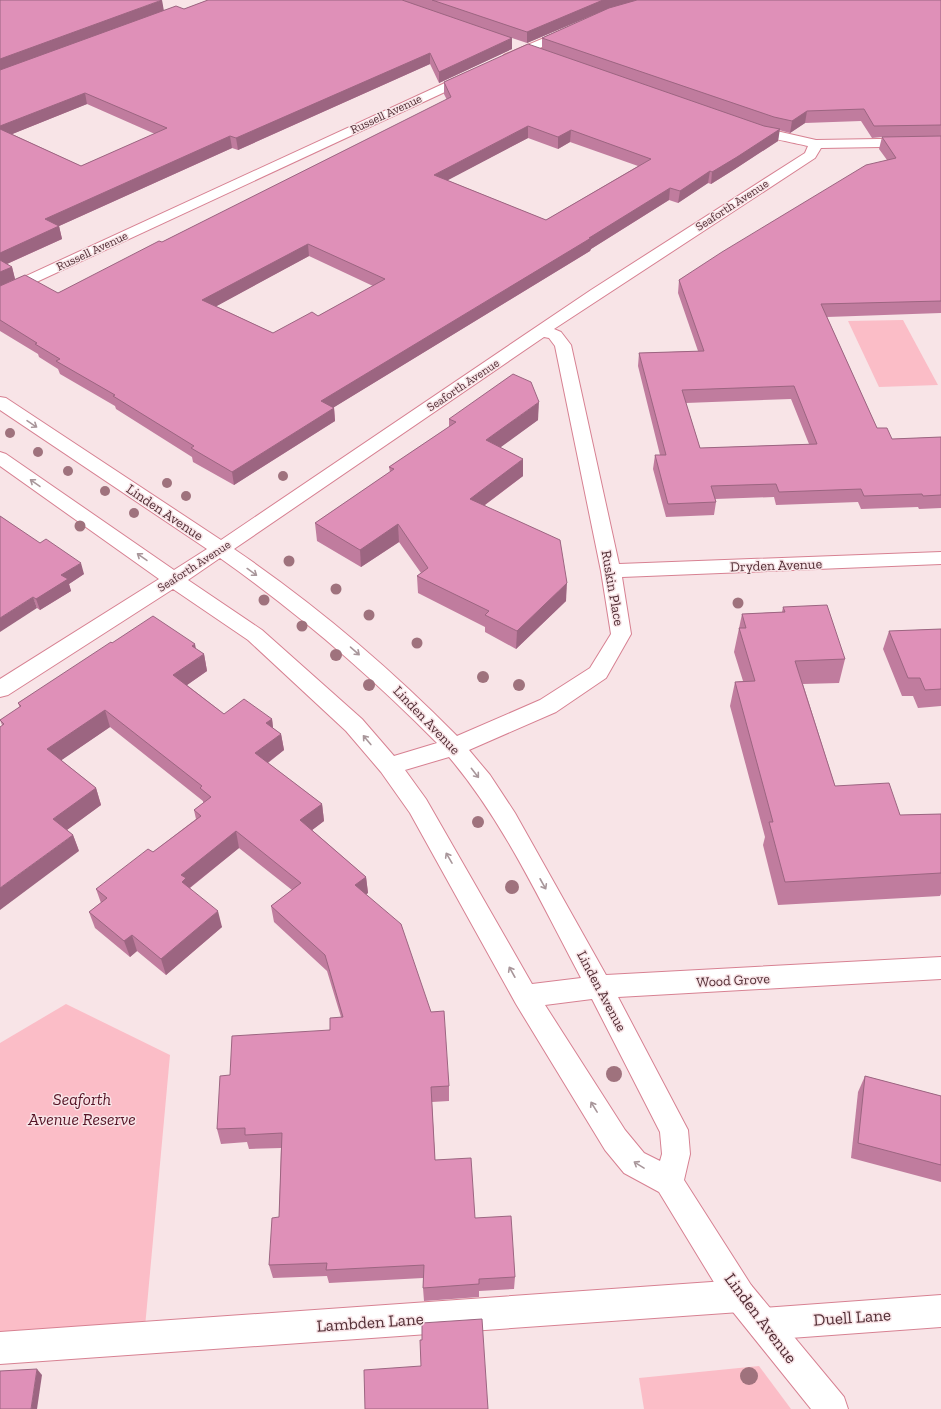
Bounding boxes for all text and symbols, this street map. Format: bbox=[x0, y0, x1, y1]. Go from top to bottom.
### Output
street label: Russell Avenue bbox=[348, 91, 424, 137]
street label: Seaforth Avenue bbox=[693, 176, 771, 234]
street label: Russell Avenue bbox=[54, 228, 130, 274]
street label: Seaforth Avenue bbox=[424, 355, 502, 414]
one-way arrow bbox=[27, 420, 38, 428]
one-way arrow bbox=[30, 479, 41, 487]
street label: Linden Avenue bbox=[123, 480, 207, 545]
street label: Seaforth Avenue bbox=[155, 537, 233, 595]
street label: Ruskin Place bbox=[597, 549, 628, 628]
one-way arrow bbox=[136, 553, 147, 561]
street label: Dryden Avenue bbox=[730, 555, 823, 576]
one-way arrow bbox=[246, 568, 257, 576]
one-way arrow bbox=[349, 646, 359, 655]
street label: Linden Avenue bbox=[390, 682, 464, 759]
one-way arrow bbox=[362, 735, 371, 745]
one-way arrow bbox=[471, 768, 479, 779]
one-way arrow bbox=[444, 852, 452, 864]
one-way arrow bbox=[540, 878, 548, 890]
street label: Linden Avenue bbox=[573, 948, 630, 1035]
one-way arrow bbox=[507, 966, 515, 978]
street label: Wood Grove bbox=[696, 970, 771, 991]
park label: Seaforth Avenue Reserve bbox=[27, 1089, 136, 1129]
one-way arrow bbox=[589, 1101, 598, 1112]
one-way arrow bbox=[633, 1160, 645, 1168]
street label: Linden Avenue bbox=[721, 1269, 801, 1367]
street label: Duell Lane bbox=[813, 1304, 891, 1330]
street label: Lambden Lane bbox=[316, 1308, 424, 1336]

